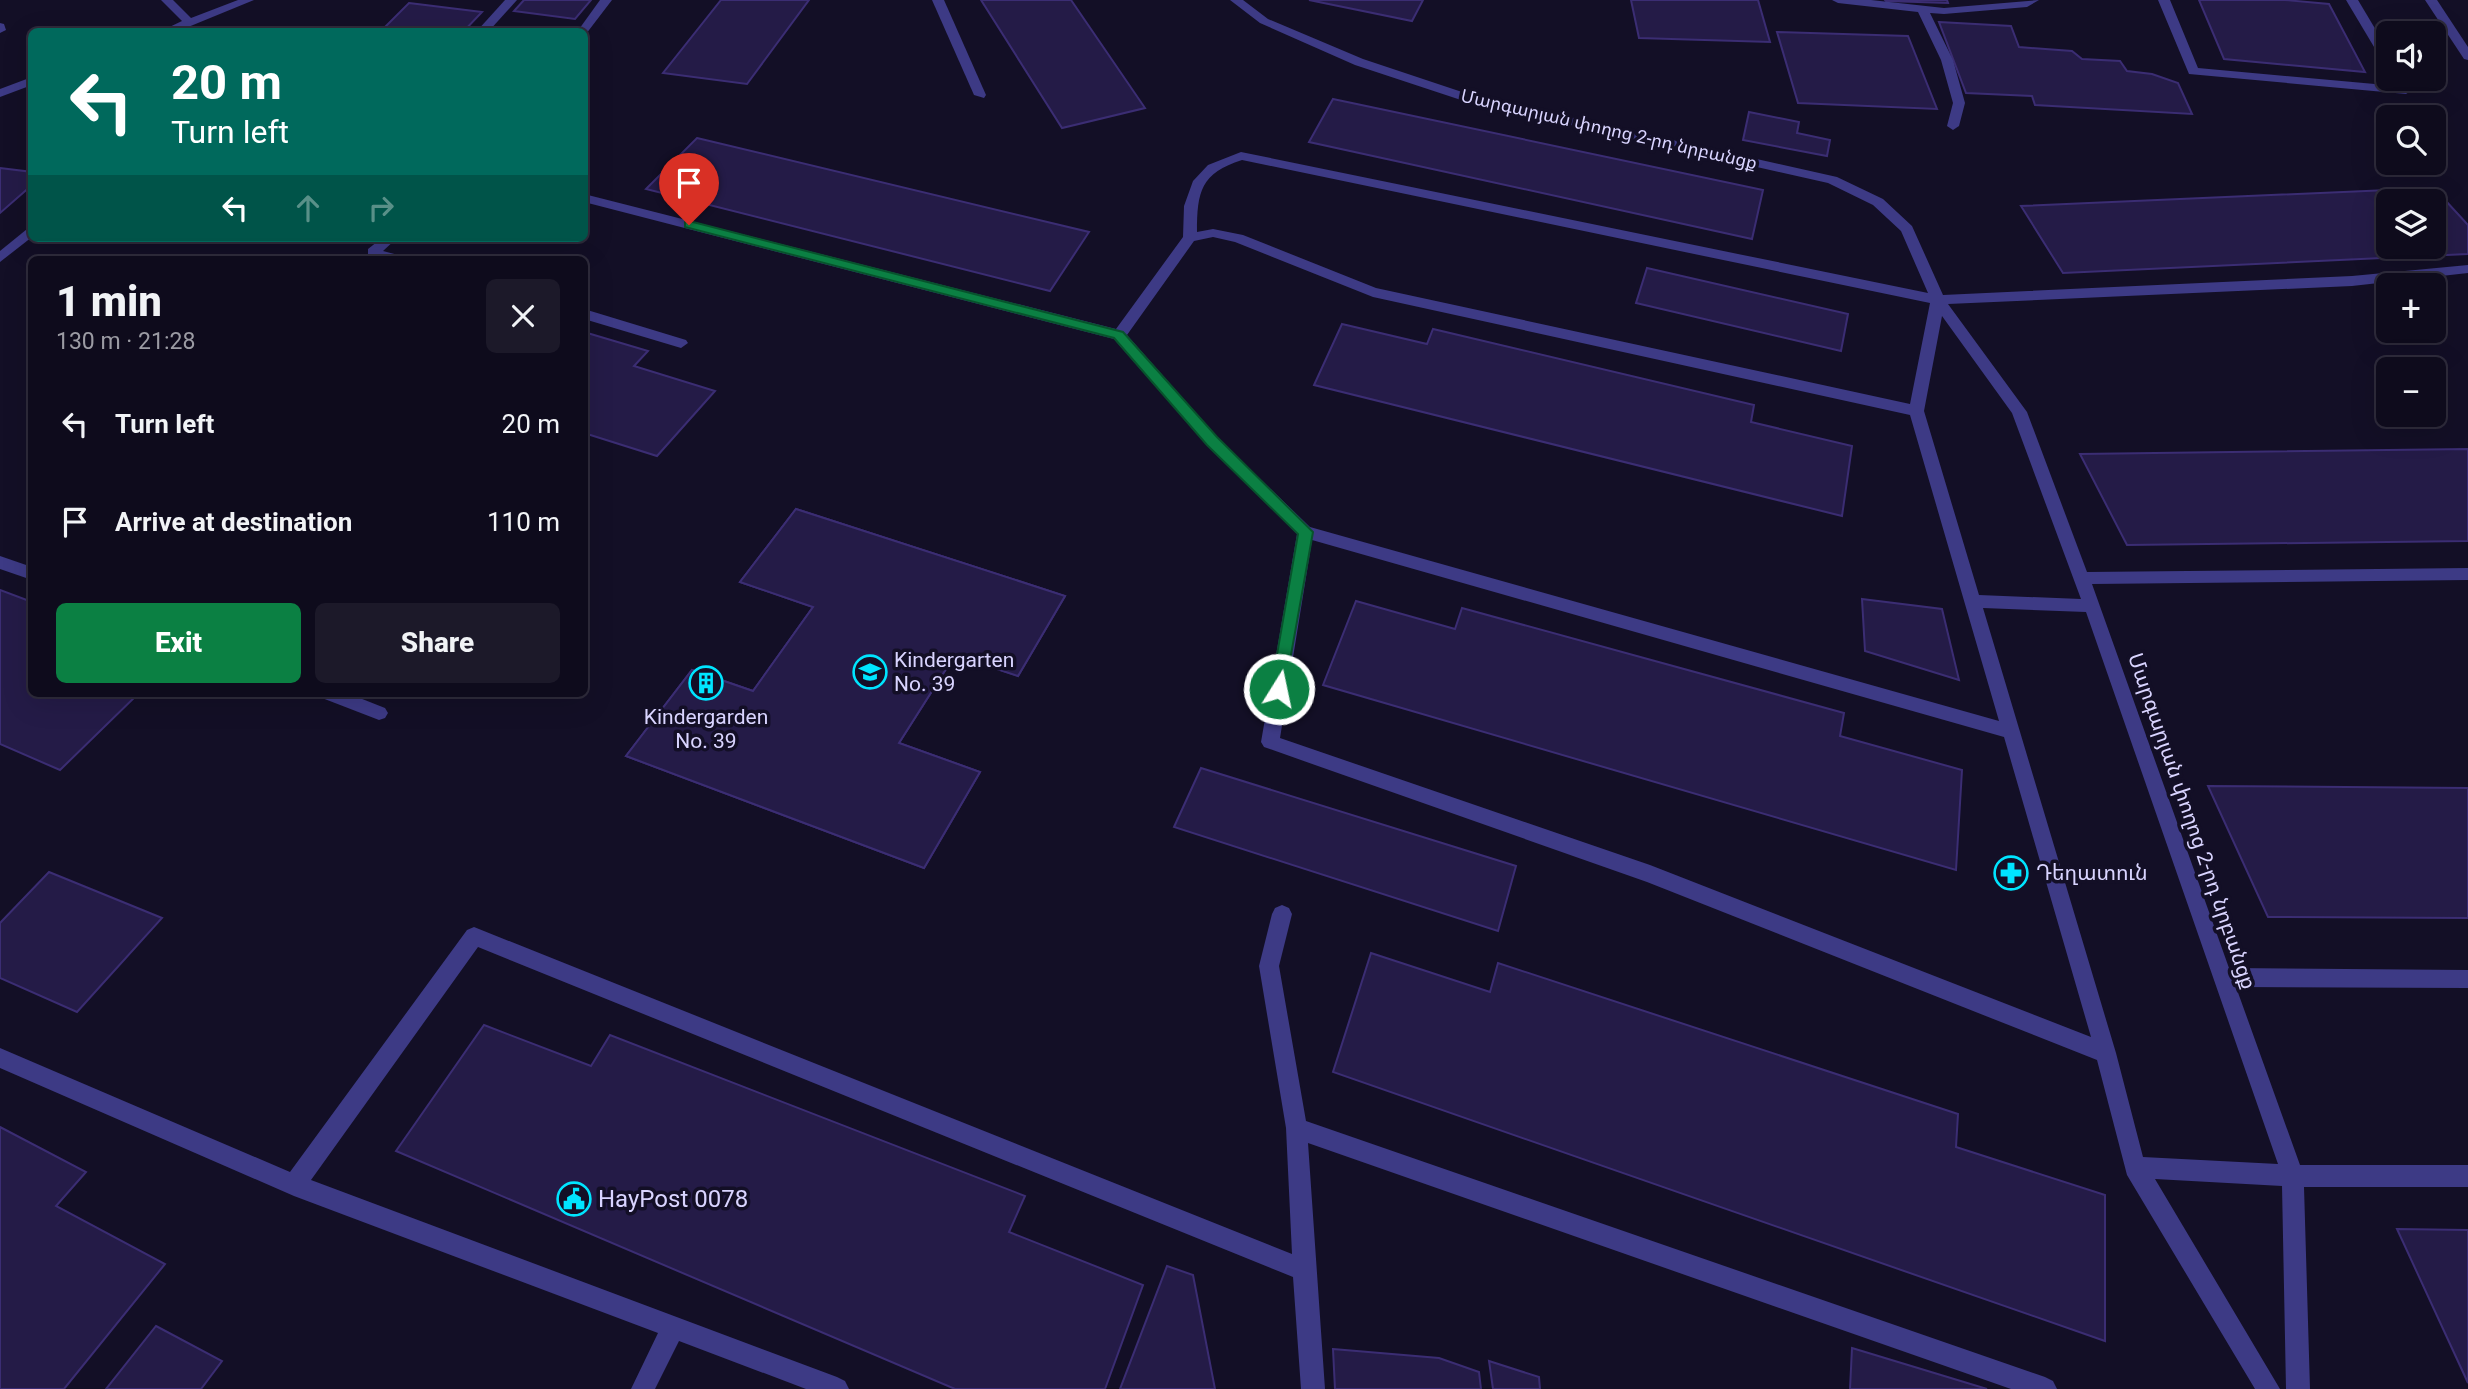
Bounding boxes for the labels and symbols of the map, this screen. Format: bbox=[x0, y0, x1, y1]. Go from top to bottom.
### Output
street label: Մարգարյան փողոց 2-րդ նրբանցք bbox=[1459, 85, 1759, 173]
pin bbox=[659, 153, 719, 225]
place label: Kindergarten No. 39 bbox=[894, 648, 1014, 696]
street label: Մարգարյան փողոց 2-րդ նրբանցք bbox=[2123, 650, 2261, 992]
position arrow bbox=[1242, 652, 1316, 726]
school or university icon: Kindergarten No. 39 bbox=[851, 653, 889, 691]
building icon: Kindergarden No. 39 bbox=[687, 664, 725, 702]
place label: Kindergarden No. 39 bbox=[644, 705, 768, 753]
pharmacy icon: Դեղատուն bbox=[1992, 854, 2030, 892]
place label: Դեղատուն bbox=[2036, 861, 2148, 885]
public building icon: HayPost 0078 bbox=[555, 1180, 593, 1218]
place label: HayPost 0078 bbox=[598, 1185, 748, 1213]

